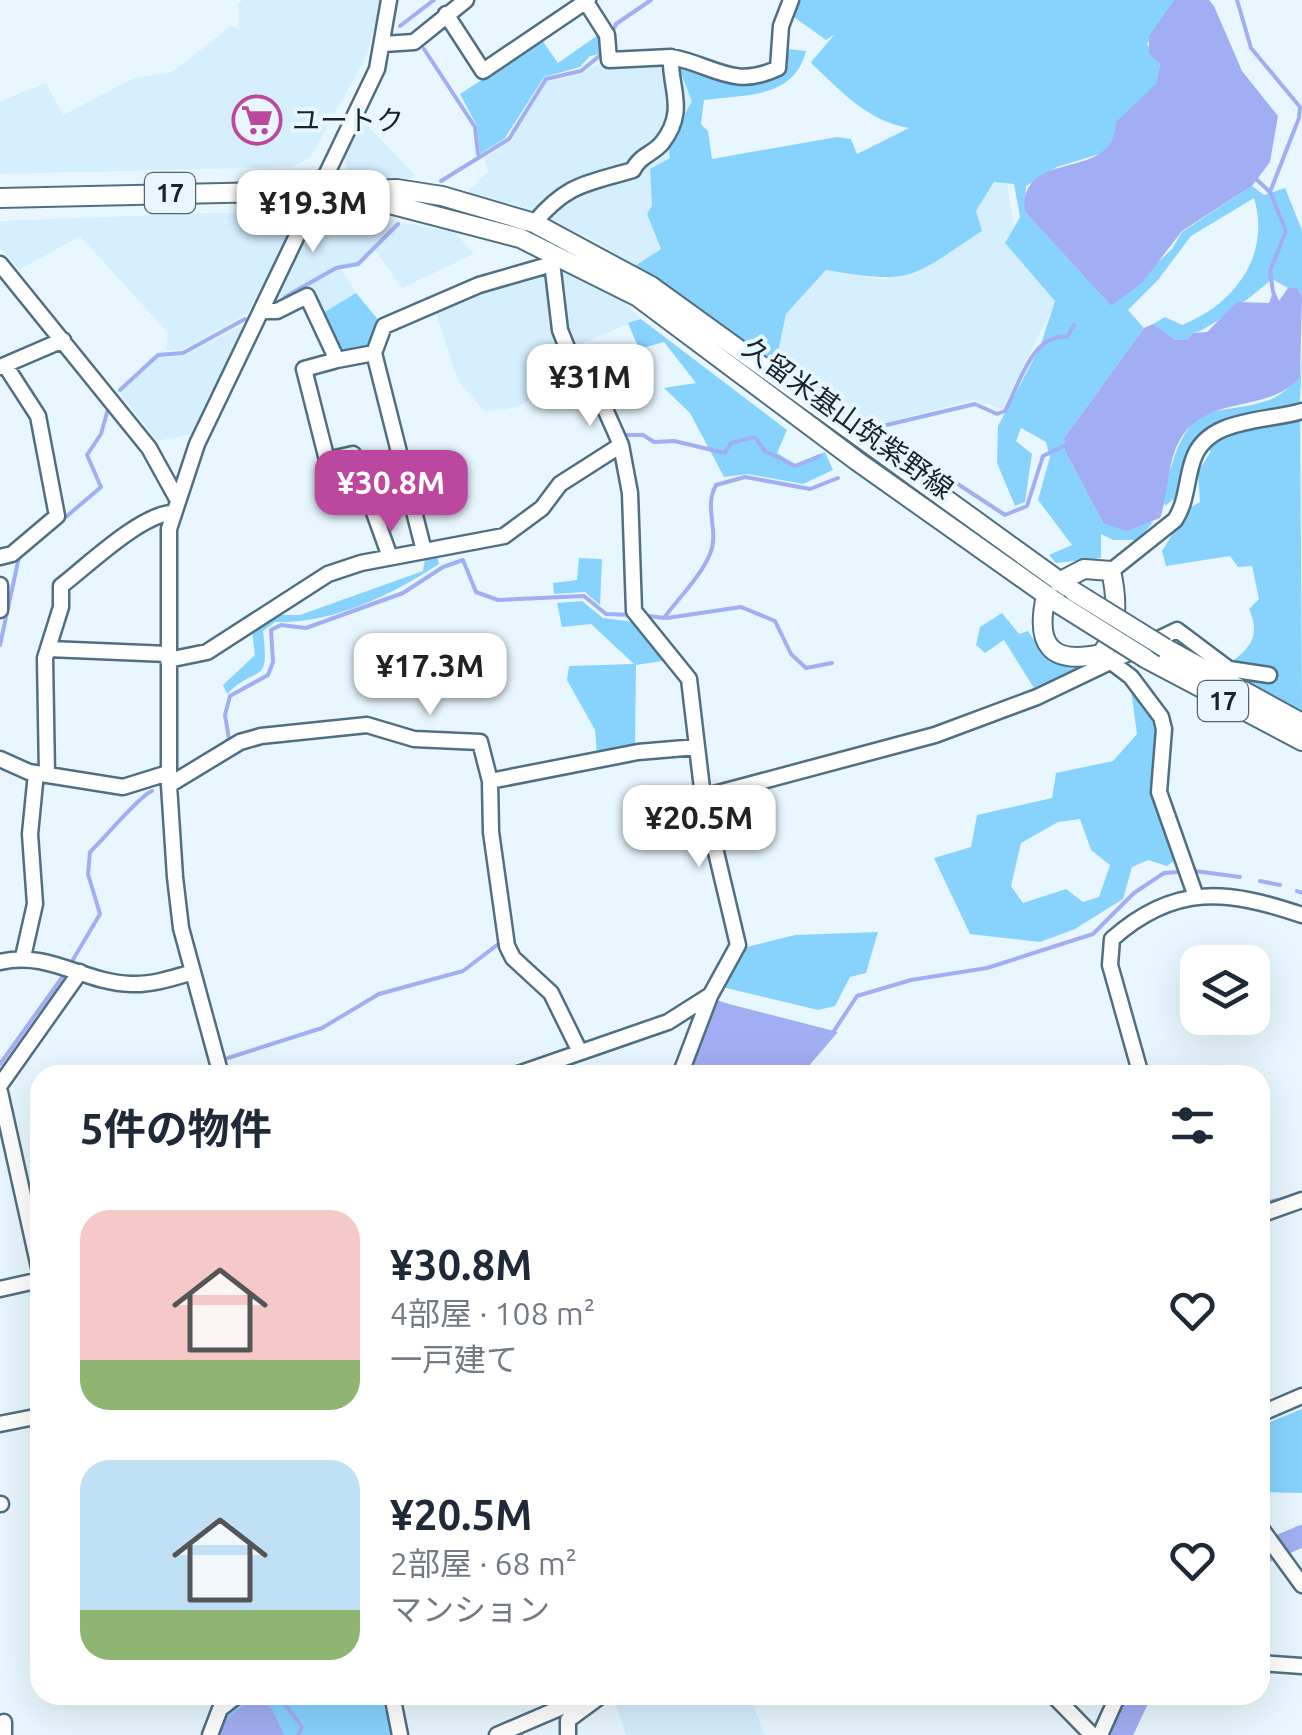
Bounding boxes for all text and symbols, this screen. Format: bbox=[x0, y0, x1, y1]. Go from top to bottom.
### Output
supermarket icon: ユートク bbox=[231, 94, 283, 146]
place label: ユートク bbox=[292, 104, 404, 135]
pin: ¥19.3M bbox=[232, 170, 394, 255]
road number: 17 bbox=[145, 173, 195, 213]
text: ¥19.3M bbox=[259, 184, 367, 220]
street label: 久留米基山筑紫野線 bbox=[737, 331, 959, 504]
pin: ¥31M bbox=[531, 344, 649, 429]
text: ¥31M bbox=[549, 358, 631, 394]
pin: ¥30.8M bbox=[310, 450, 472, 535]
text: ¥30.8M bbox=[337, 464, 445, 500]
pin: ¥17.3M bbox=[349, 633, 511, 718]
text: ¥17.3M bbox=[376, 647, 484, 683]
road number: 17 bbox=[1198, 681, 1248, 721]
pin: ¥20.5M bbox=[618, 785, 780, 870]
text: ¥20.5M bbox=[645, 799, 753, 835]
map controls bbox=[1180, 945, 1270, 1035]
button: layers bbox=[1180, 945, 1270, 1035]
icon: filters bbox=[1165, 1098, 1220, 1153]
text: 5件の物件 bbox=[80, 1105, 272, 1152]
text: ¥30.8M bbox=[390, 1241, 532, 1288]
icon: home bbox=[160, 1250, 280, 1370]
icon: heart bbox=[1165, 1283, 1220, 1338]
text: 4部屋 · 108 m² bbox=[390, 1295, 595, 1331]
text: 一戸建て bbox=[390, 1341, 518, 1377]
text: ¥20.5M bbox=[390, 1491, 532, 1538]
icon: home bbox=[160, 1500, 280, 1620]
icon: heart bbox=[1165, 1533, 1220, 1588]
text: 2部屋 · 68 m² bbox=[390, 1545, 577, 1581]
text: マンション bbox=[390, 1591, 550, 1627]

